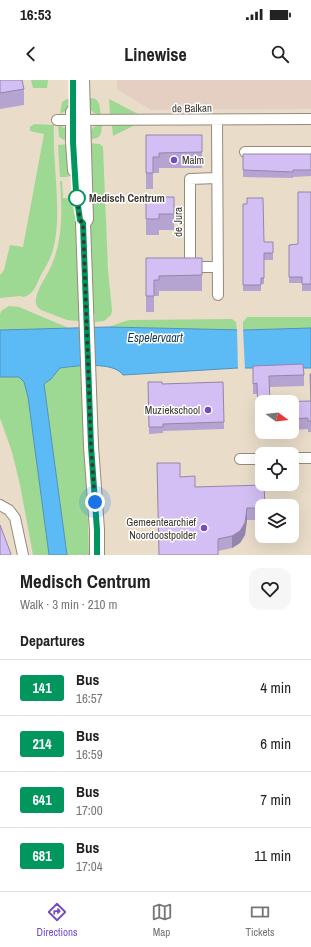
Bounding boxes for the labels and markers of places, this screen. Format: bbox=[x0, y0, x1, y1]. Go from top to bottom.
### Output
place label: Malm bbox=[182, 153, 204, 167]
marker: Malm bbox=[169, 155, 179, 165]
marker: Medisch Centrum bbox=[68, 189, 86, 207]
place label: Medisch Centrum bbox=[89, 191, 165, 205]
place label: Muziekschool bbox=[145, 403, 200, 417]
marker: Muziekschool bbox=[203, 405, 213, 415]
place label: Gemeentearchief Noordoostpolder bbox=[126, 515, 196, 542]
marker: Gemeentearchief Noordoostpolder bbox=[199, 523, 209, 533]

